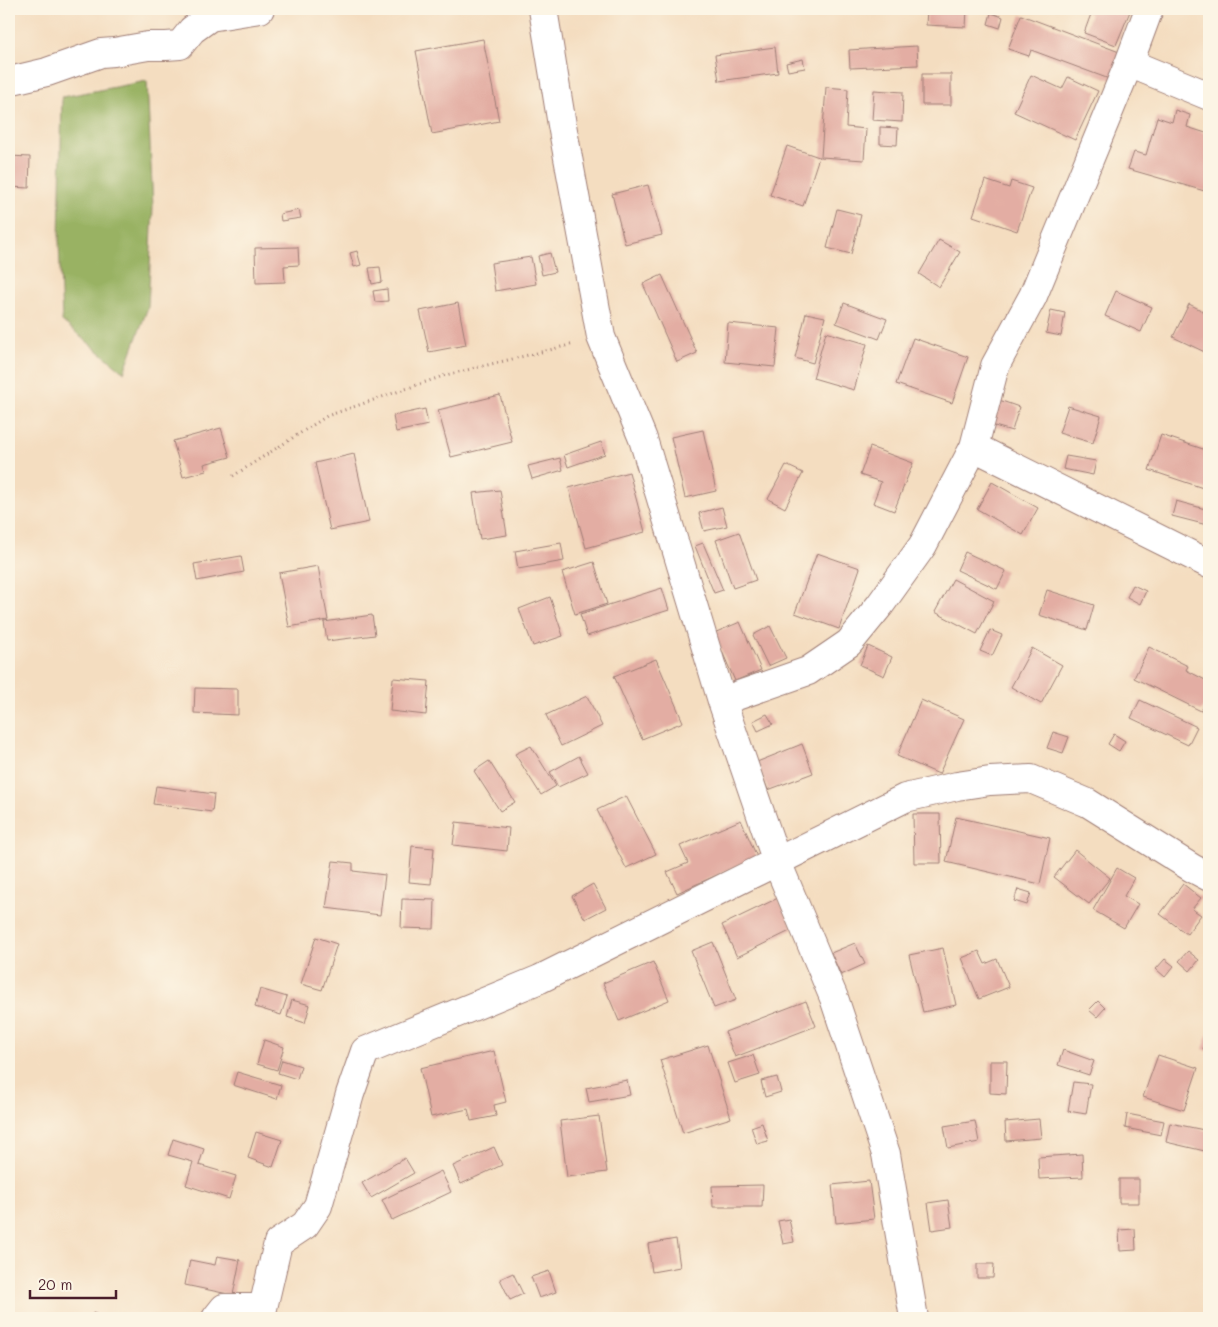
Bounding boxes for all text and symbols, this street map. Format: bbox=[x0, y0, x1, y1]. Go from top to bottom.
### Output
scale bar bbox=[30, 1267, 116, 1299]
text: 20 m bbox=[38, 1274, 72, 1294]

